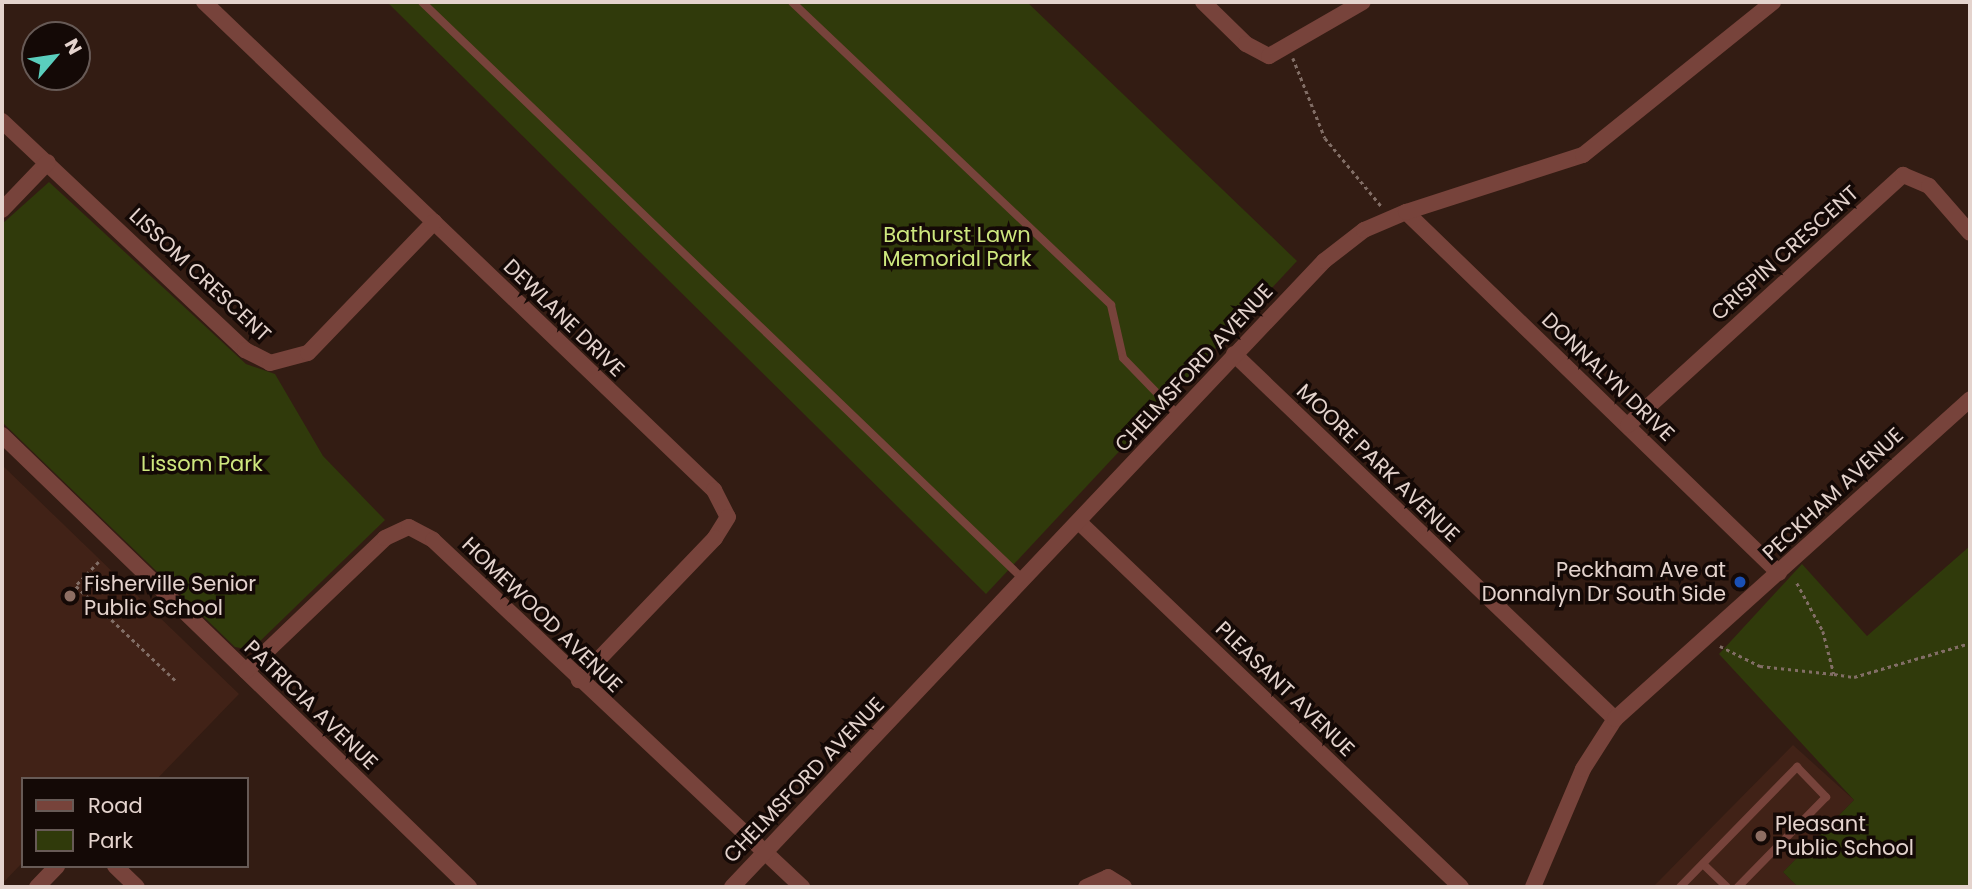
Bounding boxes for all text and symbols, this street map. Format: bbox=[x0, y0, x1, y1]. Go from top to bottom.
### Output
north arrow bbox=[21, 21, 91, 91]
text: N bbox=[58, 34, 88, 59]
street label: CRISPIN CRESCENT bbox=[1706, 180, 1864, 326]
street label: LISSOM CRESCENT bbox=[124, 203, 276, 347]
park label: Bathurst Lawn Memorial Park bbox=[882, 222, 1032, 272]
street label: DEWLANE DRIVE bbox=[498, 254, 630, 382]
street label: CHELMSFORD AVENUE bbox=[1110, 279, 1278, 457]
street label: DONNALYN DRIVE bbox=[1536, 307, 1680, 447]
street label: MOORE PARK AVENUE bbox=[1291, 379, 1465, 547]
street label: PECKHAM AVENUE bbox=[1758, 422, 1908, 566]
park label: Lissom Park bbox=[141, 451, 263, 477]
street label: HOMEWOOD AVENUE bbox=[457, 532, 627, 698]
place label: Peckham Ave at Donnalyn Dr South Side bbox=[1482, 557, 1726, 607]
place label: Fisherville Senior Public School bbox=[84, 571, 256, 621]
marker: Peckham Ave at Donnalyn Dr South Side bbox=[1732, 574, 1748, 590]
marker: Fisherville Senior Public School bbox=[62, 588, 78, 604]
street label: PLEASANT AVENUE bbox=[1210, 616, 1360, 762]
street label: PATRICIA AVENUE bbox=[239, 635, 383, 775]
street label: CHELMSFORD AVENUE bbox=[718, 692, 890, 868]
legend bbox=[21, 777, 248, 868]
text: Road bbox=[88, 791, 143, 820]
place label: Pleasant Public School bbox=[1775, 811, 1914, 861]
text: Park bbox=[88, 826, 133, 855]
marker: Pleasant Public School bbox=[1753, 828, 1769, 844]

